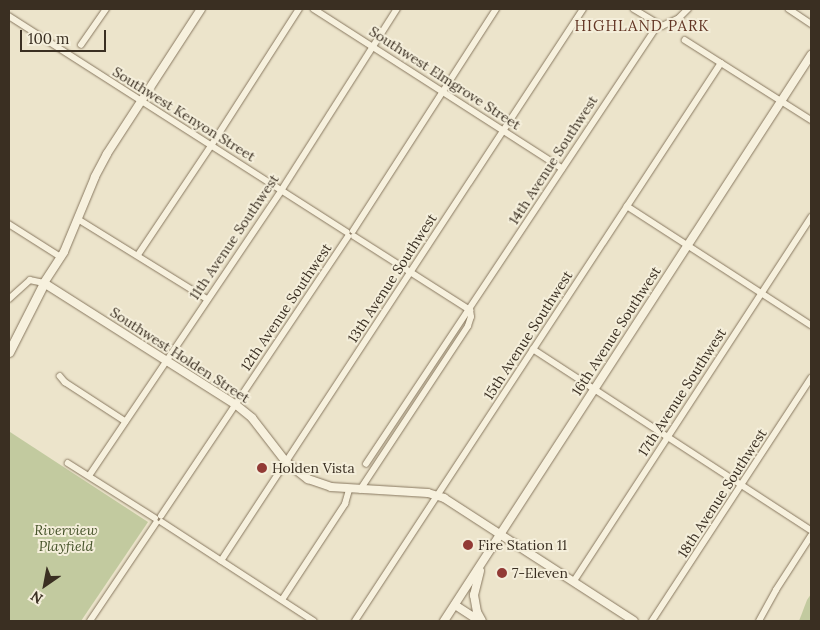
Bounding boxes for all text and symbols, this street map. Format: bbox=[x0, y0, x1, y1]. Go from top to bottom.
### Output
district label: HIGHLAND PARK bbox=[573, 17, 711, 35]
scale bar bbox=[22, 20, 109, 52]
street label: Southwest Elmgrove Street bbox=[366, 23, 524, 133]
text: 100 m bbox=[28, 29, 69, 48]
street label: Southwest Kenyon Street bbox=[110, 63, 258, 165]
street label: 14th Avenue Southwest bbox=[505, 92, 601, 228]
street label: 11th Avenue Southwest bbox=[186, 171, 282, 303]
street label: 13th Avenue Southwest bbox=[344, 210, 440, 346]
street label: 12th Avenue Southwest bbox=[237, 240, 335, 374]
street label: 16th Avenue Southwest bbox=[568, 263, 664, 399]
street label: 15th Avenue Southwest bbox=[480, 267, 576, 403]
street label: Southwest Holden Street bbox=[107, 304, 253, 406]
street label: 17th Avenue Southwest bbox=[634, 325, 730, 459]
street label: 18th Avenue Southwest bbox=[674, 425, 770, 561]
place label: Holden Vista bbox=[272, 460, 355, 476]
marker: Holden Vista bbox=[256, 462, 268, 474]
park label: Riverview Playfield bbox=[34, 522, 98, 554]
place label: Fire Station 11 bbox=[478, 537, 567, 553]
marker: Fire Station 11 bbox=[462, 539, 474, 551]
north arrow bbox=[20, 560, 70, 610]
place label: 7-Eleven bbox=[512, 565, 568, 581]
marker: 7-Eleven bbox=[496, 567, 508, 579]
text: N bbox=[27, 587, 46, 608]

